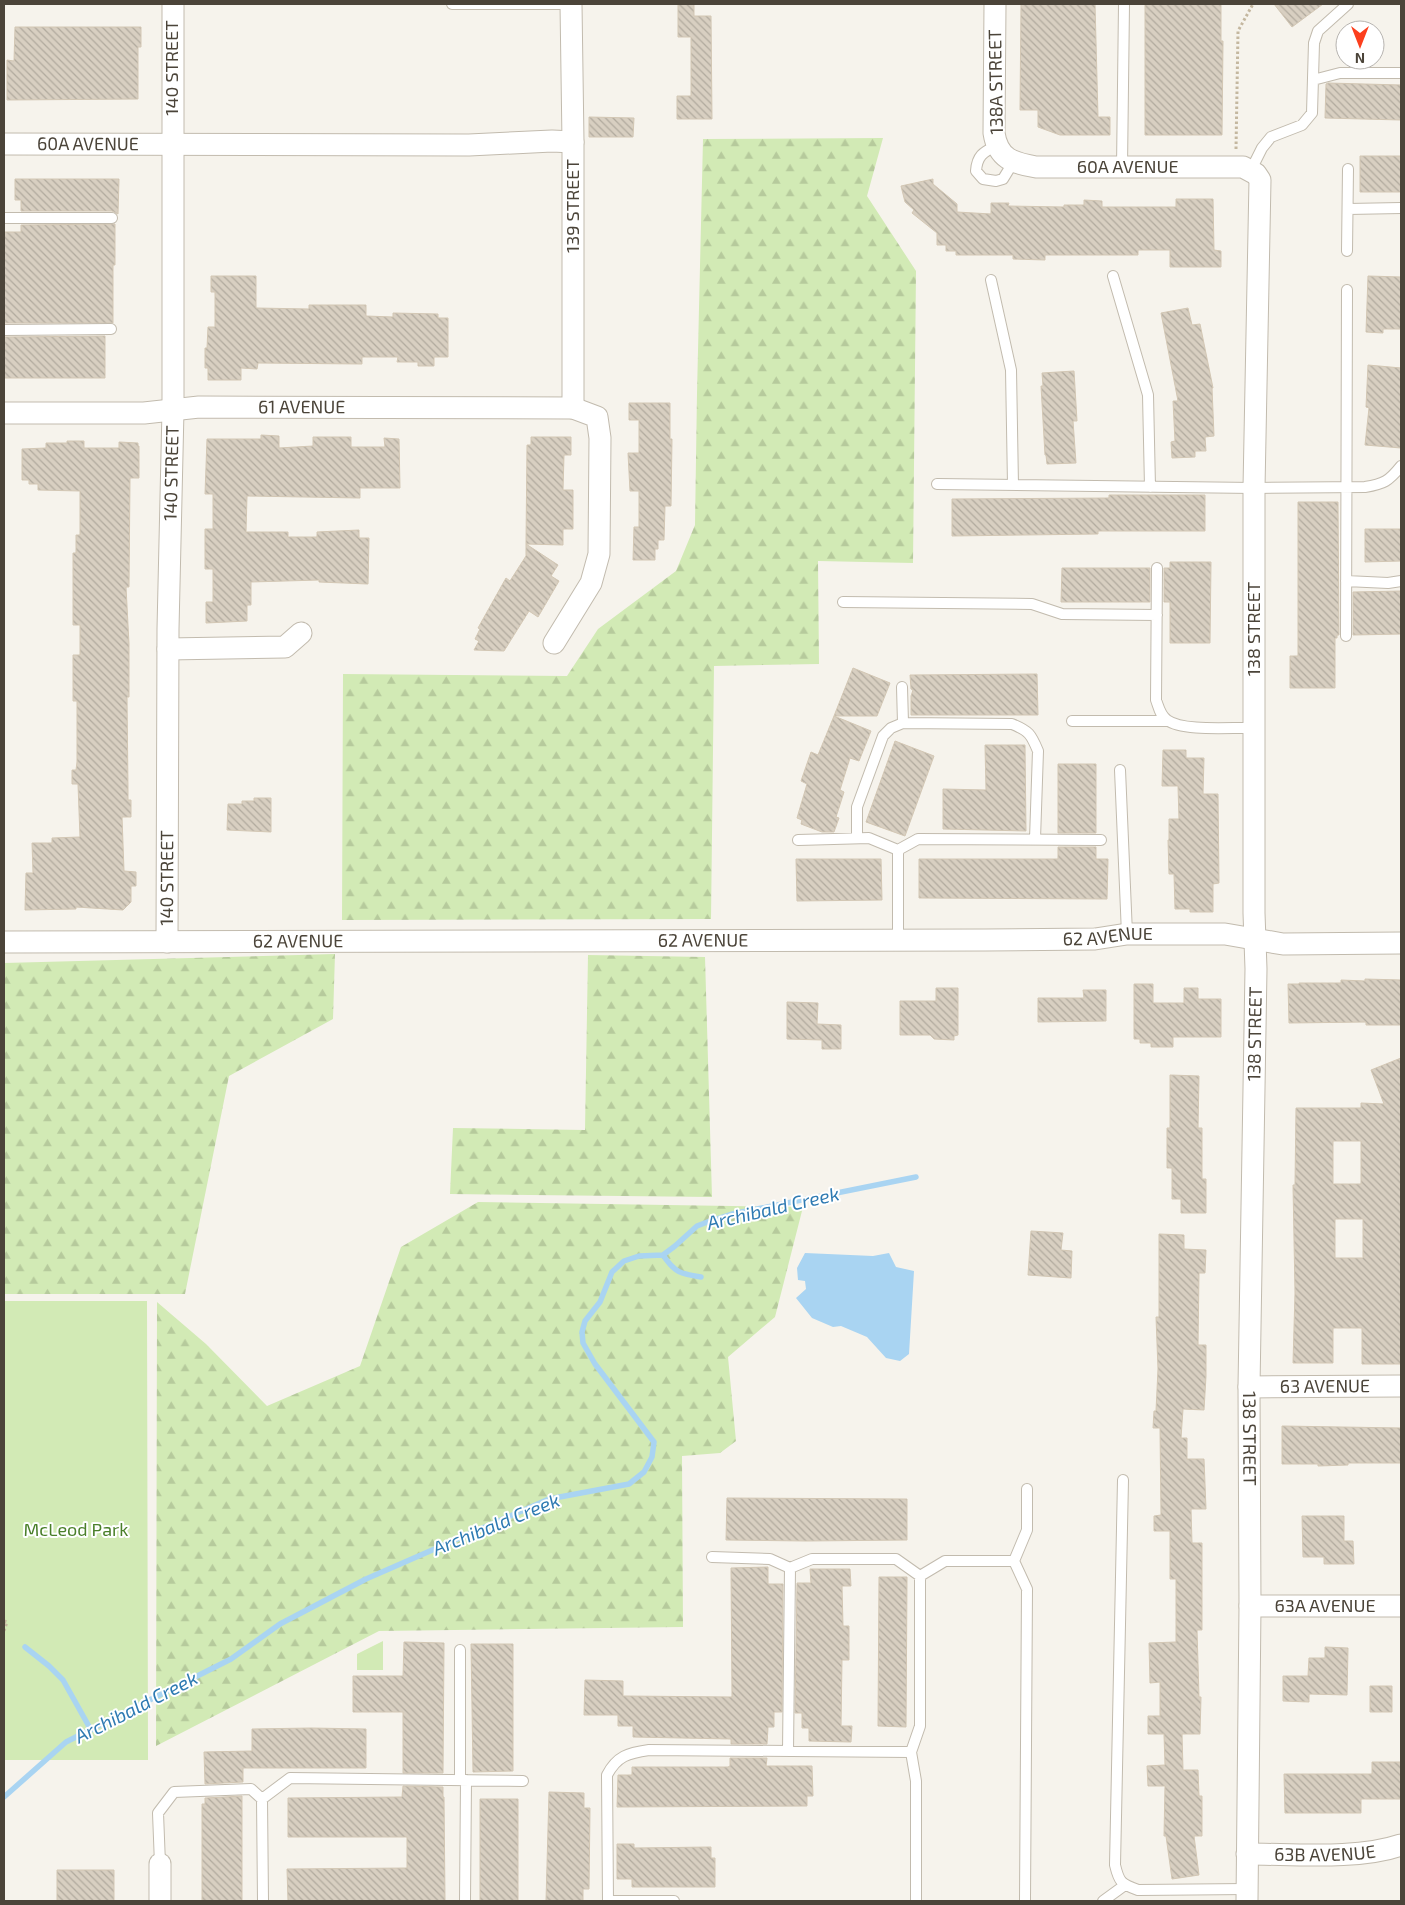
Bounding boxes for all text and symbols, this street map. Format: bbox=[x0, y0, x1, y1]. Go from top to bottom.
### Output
street label: 140 STREET bbox=[160, 20, 182, 116]
north arrow bbox=[1335, 20, 1385, 70]
street label: 138A STREET bbox=[983, 29, 1007, 135]
text: N bbox=[1355, 50, 1365, 67]
street label: 60A AVENUE bbox=[37, 132, 139, 154]
street label: 60A AVENUE bbox=[1077, 155, 1179, 177]
street label: 139 STREET bbox=[561, 159, 583, 253]
street label: 61 AVENUE bbox=[258, 395, 345, 417]
street label: 140 STREET bbox=[158, 425, 183, 521]
street label: 138 STREET bbox=[1242, 581, 1264, 676]
street label: 140 STREET bbox=[155, 830, 177, 926]
street label: 62 AVENUE bbox=[1063, 922, 1153, 949]
street label: 62 AVENUE bbox=[658, 928, 748, 951]
street label: 62 AVENUE bbox=[253, 929, 343, 951]
street label: 138 STREET bbox=[1242, 986, 1266, 1081]
water label: Archibald Creek bbox=[704, 1181, 841, 1234]
street label: 63 AVENUE bbox=[1280, 1374, 1370, 1397]
street label: 138 STREET bbox=[1239, 1391, 1261, 1486]
water label: Archibald Creek bbox=[428, 1488, 563, 1560]
park label: McLeod Park bbox=[24, 1518, 128, 1540]
street label: 63A AVENUE bbox=[1274, 1594, 1376, 1616]
water label: Archibald Creek bbox=[70, 1666, 201, 1748]
street label: 63B AVENUE bbox=[1274, 1839, 1377, 1865]

